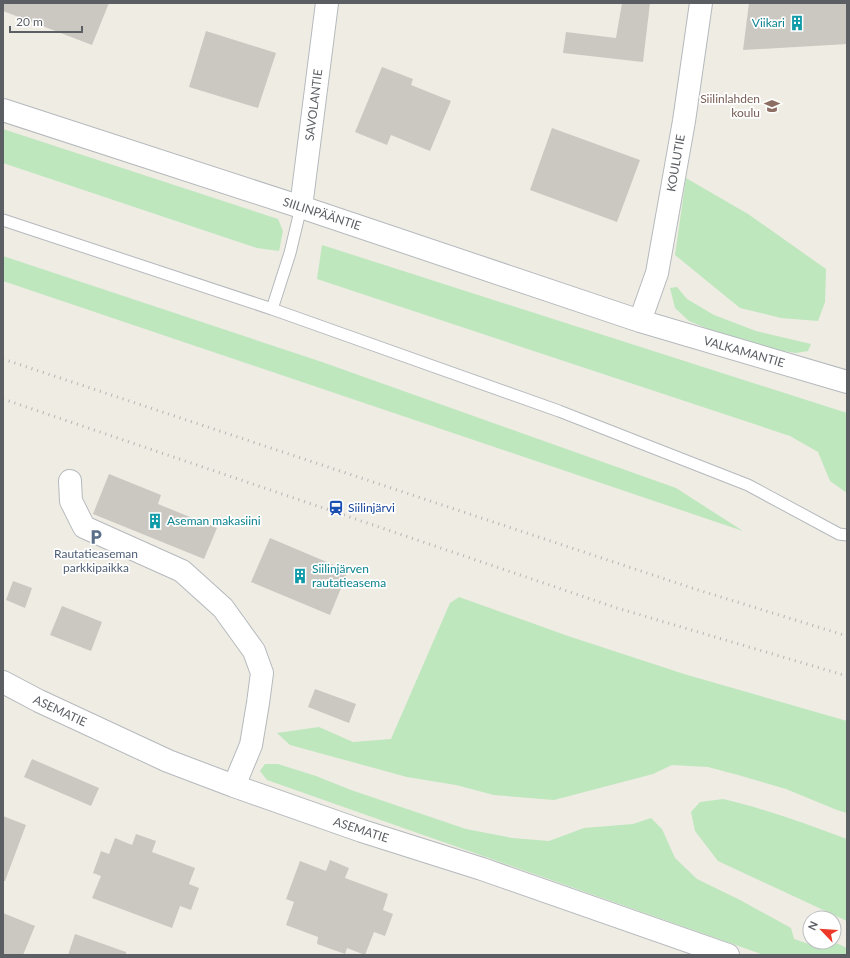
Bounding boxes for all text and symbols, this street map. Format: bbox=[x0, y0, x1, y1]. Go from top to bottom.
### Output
scale bar bbox=[10, 8, 82, 34]
text: 20 m bbox=[16, 14, 43, 29]
building icon: Viikari bbox=[788, 14, 806, 32]
place label: Viikari bbox=[752, 15, 785, 30]
street label: SAVOLANTIE bbox=[302, 68, 325, 142]
place label: Siilinlahden koulu bbox=[700, 91, 760, 120]
school or university icon: Siilinlahden koulu bbox=[763, 97, 781, 115]
street label: KOULUTIE bbox=[663, 133, 688, 193]
street label: SIILINPÄÄNTIE bbox=[281, 194, 363, 233]
street label: VALKAMANTIE bbox=[702, 333, 786, 370]
station icon: Siilinjärvi bbox=[327, 499, 345, 517]
place label: Siilinjärvi bbox=[348, 500, 395, 515]
building icon: Aseman makasiini bbox=[146, 512, 164, 530]
place label: Aseman makasiini bbox=[167, 513, 261, 528]
parking icon: Rautatieaseman parkkipaikka bbox=[87, 528, 105, 546]
place label: Rautatieaseman parkkipaikka bbox=[54, 546, 138, 575]
place label: Siilinjärven rautatieasema bbox=[312, 561, 386, 590]
building icon: Siilinjärven rautatieasema bbox=[291, 567, 309, 585]
street label: ASEMATIE bbox=[31, 692, 89, 729]
street label: ASEMATIE bbox=[332, 814, 391, 846]
north arrow bbox=[802, 910, 842, 950]
text: N bbox=[805, 919, 820, 932]

